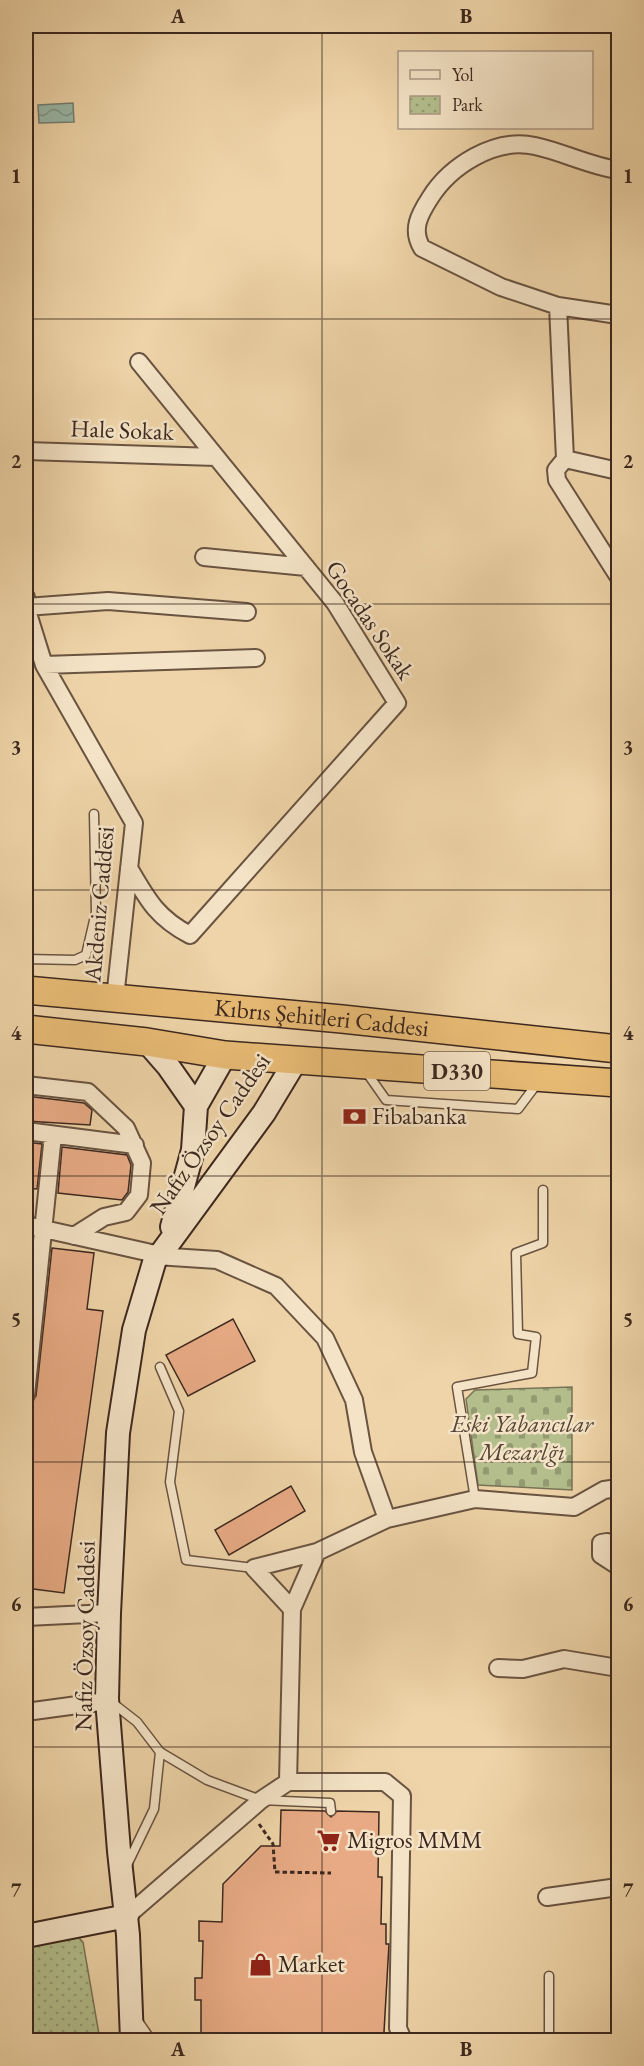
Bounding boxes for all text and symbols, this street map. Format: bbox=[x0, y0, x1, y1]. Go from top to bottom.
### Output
text: A bbox=[170, 3, 186, 29]
text: B bbox=[460, 3, 472, 29]
legend bbox=[398, 51, 593, 129]
text: Yol bbox=[452, 63, 474, 86]
text: Park bbox=[452, 93, 483, 116]
text: 1 bbox=[11, 163, 21, 189]
text: 1 bbox=[623, 163, 633, 189]
street label: Hale Sokak bbox=[70, 412, 175, 447]
text: 2 bbox=[11, 448, 22, 474]
text: 2 bbox=[623, 448, 634, 474]
street label: Gocadas Sokak bbox=[319, 554, 422, 686]
text: 3 bbox=[11, 734, 21, 760]
text: 3 bbox=[623, 734, 633, 760]
street label: Akdeniz Caddesi bbox=[76, 825, 121, 984]
street label: Kıbrıs Şehitleri Caddesi bbox=[213, 991, 431, 1043]
text: 4 bbox=[11, 1020, 22, 1046]
text: 4 bbox=[623, 1020, 634, 1046]
street label: Nafiz Özsoy Caddesi bbox=[142, 1047, 277, 1221]
road number: D330 bbox=[424, 1052, 490, 1090]
place label: Fibabanka bbox=[372, 1100, 467, 1131]
bank icon: Fibabanka bbox=[341, 1103, 367, 1129]
text: 5 bbox=[11, 1306, 21, 1332]
text: 5 bbox=[623, 1306, 633, 1332]
park label: Eski Yabancılar Mezarlğı bbox=[450, 1408, 595, 1467]
street label: Nafiz Özsoy Caddesi bbox=[67, 1540, 102, 1731]
text: 6 bbox=[11, 1591, 22, 1617]
text: 6 bbox=[623, 1591, 634, 1617]
place label: Migros MMM bbox=[347, 1824, 482, 1855]
supermarket icon: Migros MMM bbox=[316, 1827, 342, 1853]
text: 7 bbox=[11, 1877, 22, 1903]
text: 7 bbox=[623, 1877, 634, 1903]
place label: Market bbox=[278, 1948, 345, 1979]
shop icon: Market bbox=[247, 1951, 273, 1977]
text: A bbox=[170, 2036, 186, 2062]
text: B bbox=[460, 2036, 472, 2062]

